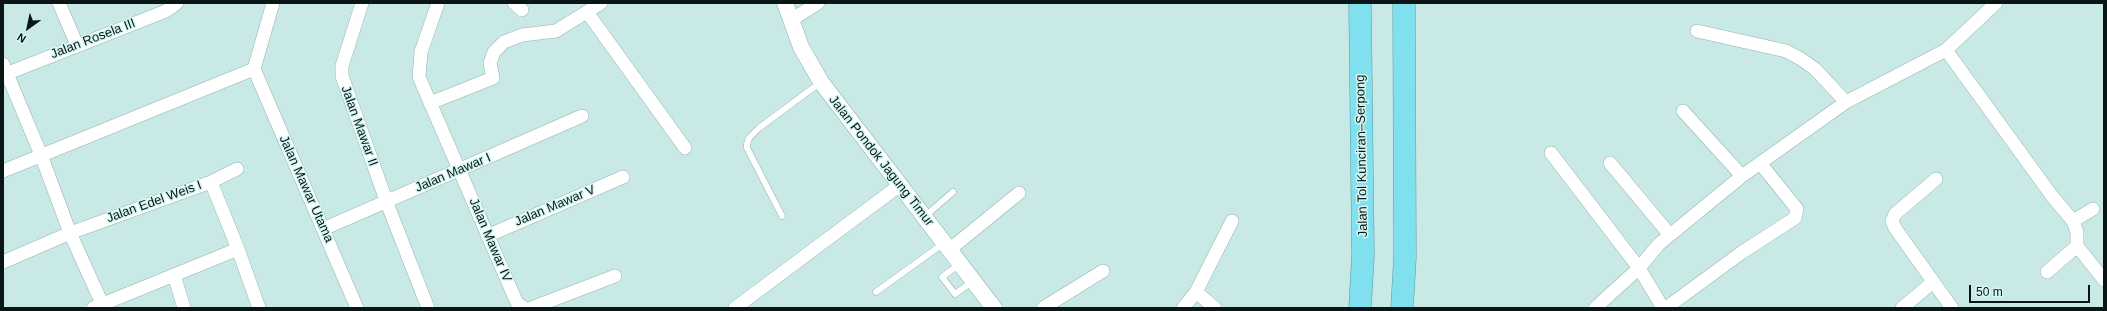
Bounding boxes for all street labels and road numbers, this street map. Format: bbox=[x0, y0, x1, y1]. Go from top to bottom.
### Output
street label: Jalan Rosela III bbox=[48, 16, 138, 62]
street label: Jalan Tol Kunciran–Serpong bbox=[1353, 75, 1371, 237]
street label: Jalan Mawar II bbox=[337, 84, 381, 168]
street label: Jalan Pondok Jagung Timur bbox=[825, 93, 937, 229]
street label: Jalan Mawar Utama bbox=[275, 133, 337, 245]
street label: Jalan Mawar I bbox=[413, 150, 493, 196]
street label: Jalan Edel Weis I bbox=[104, 178, 204, 226]
street label: Jalan Mawar V bbox=[512, 182, 598, 230]
street label: Jalan Mawar IV bbox=[465, 196, 515, 284]

